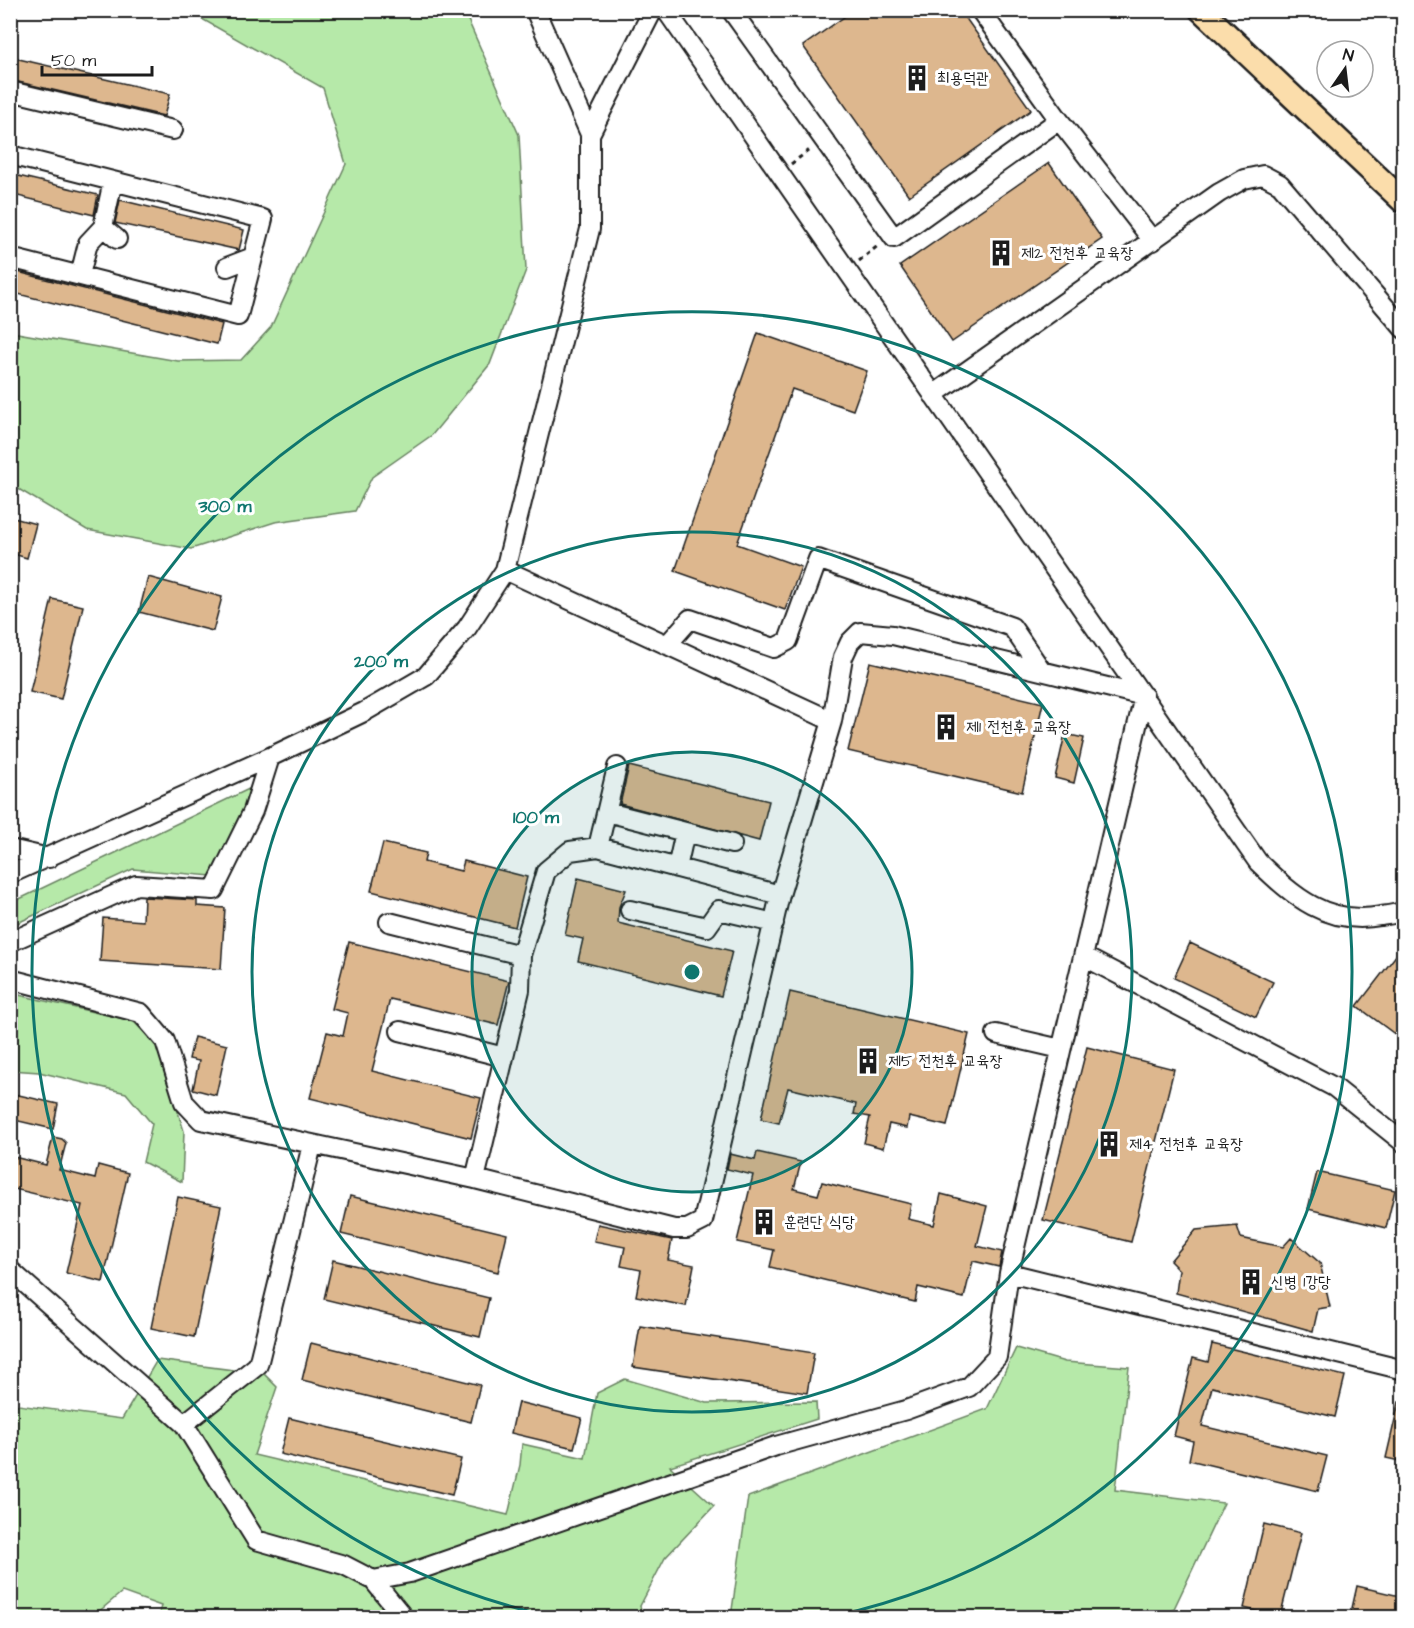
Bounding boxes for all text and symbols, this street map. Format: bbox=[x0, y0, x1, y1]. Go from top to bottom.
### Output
scale bar bbox=[42, 39, 152, 77]
north arrow bbox=[1315, 39, 1375, 99]
text: N bbox=[1341, 44, 1356, 67]
text: 50 m bbox=[51, 48, 96, 73]
building icon: 최용덕관 bbox=[902, 63, 932, 93]
place label: 최용덕관 bbox=[937, 67, 989, 89]
building icon: 제2 전천후 교육장 bbox=[986, 238, 1016, 268]
place label: 제2 전천후 교육장 bbox=[1021, 242, 1133, 264]
text: 300 m bbox=[197, 494, 253, 519]
text: 200 m bbox=[353, 649, 409, 674]
building icon: 제1 전천후 교육장 bbox=[931, 712, 961, 742]
place label: 제1 전천후 교육장 bbox=[966, 716, 1071, 738]
text: 100 m bbox=[513, 805, 560, 830]
centre of rings bbox=[682, 962, 702, 982]
building icon: 제5 전천후 교육장 bbox=[853, 1046, 883, 1076]
place label: 제5 전천후 교육장 bbox=[888, 1050, 1002, 1072]
building icon: 제4 전천후 교육장 bbox=[1094, 1129, 1124, 1159]
place label: 제4 전천후 교육장 bbox=[1129, 1133, 1243, 1155]
building icon: 훈련단 식당 bbox=[749, 1207, 779, 1237]
place label: 훈련단 식당 bbox=[784, 1211, 855, 1233]
building icon: 신병 1강당 bbox=[1236, 1267, 1266, 1297]
place label: 신병 1강당 bbox=[1271, 1271, 1331, 1293]

